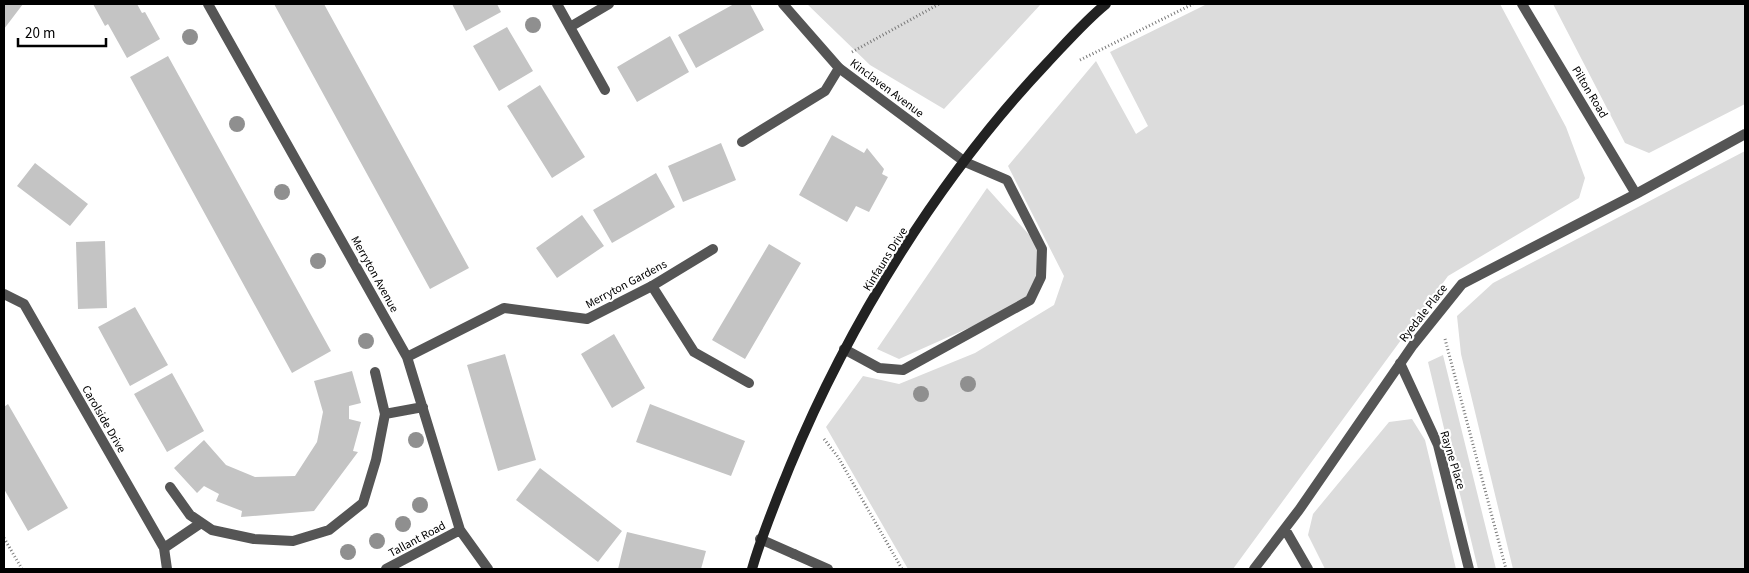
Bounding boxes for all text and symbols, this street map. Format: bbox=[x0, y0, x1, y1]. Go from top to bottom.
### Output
scale bar bbox=[18, 15, 105, 47]
text: 20 m bbox=[25, 23, 55, 44]
street label: Kinclaven Avenue bbox=[846, 55, 927, 122]
street label: Pilton Road bbox=[1567, 63, 1612, 121]
street label: Kinfauns Drive bbox=[859, 224, 912, 294]
street label: Merryton Avenue bbox=[346, 233, 403, 316]
street label: Merryton Gardens bbox=[583, 256, 670, 313]
street label: Ryedale Place bbox=[1395, 281, 1452, 346]
street label: Carolside Drive bbox=[77, 382, 130, 456]
street label: Rayne Place bbox=[1436, 429, 1469, 492]
street label: Tallant Road bbox=[386, 517, 449, 562]

